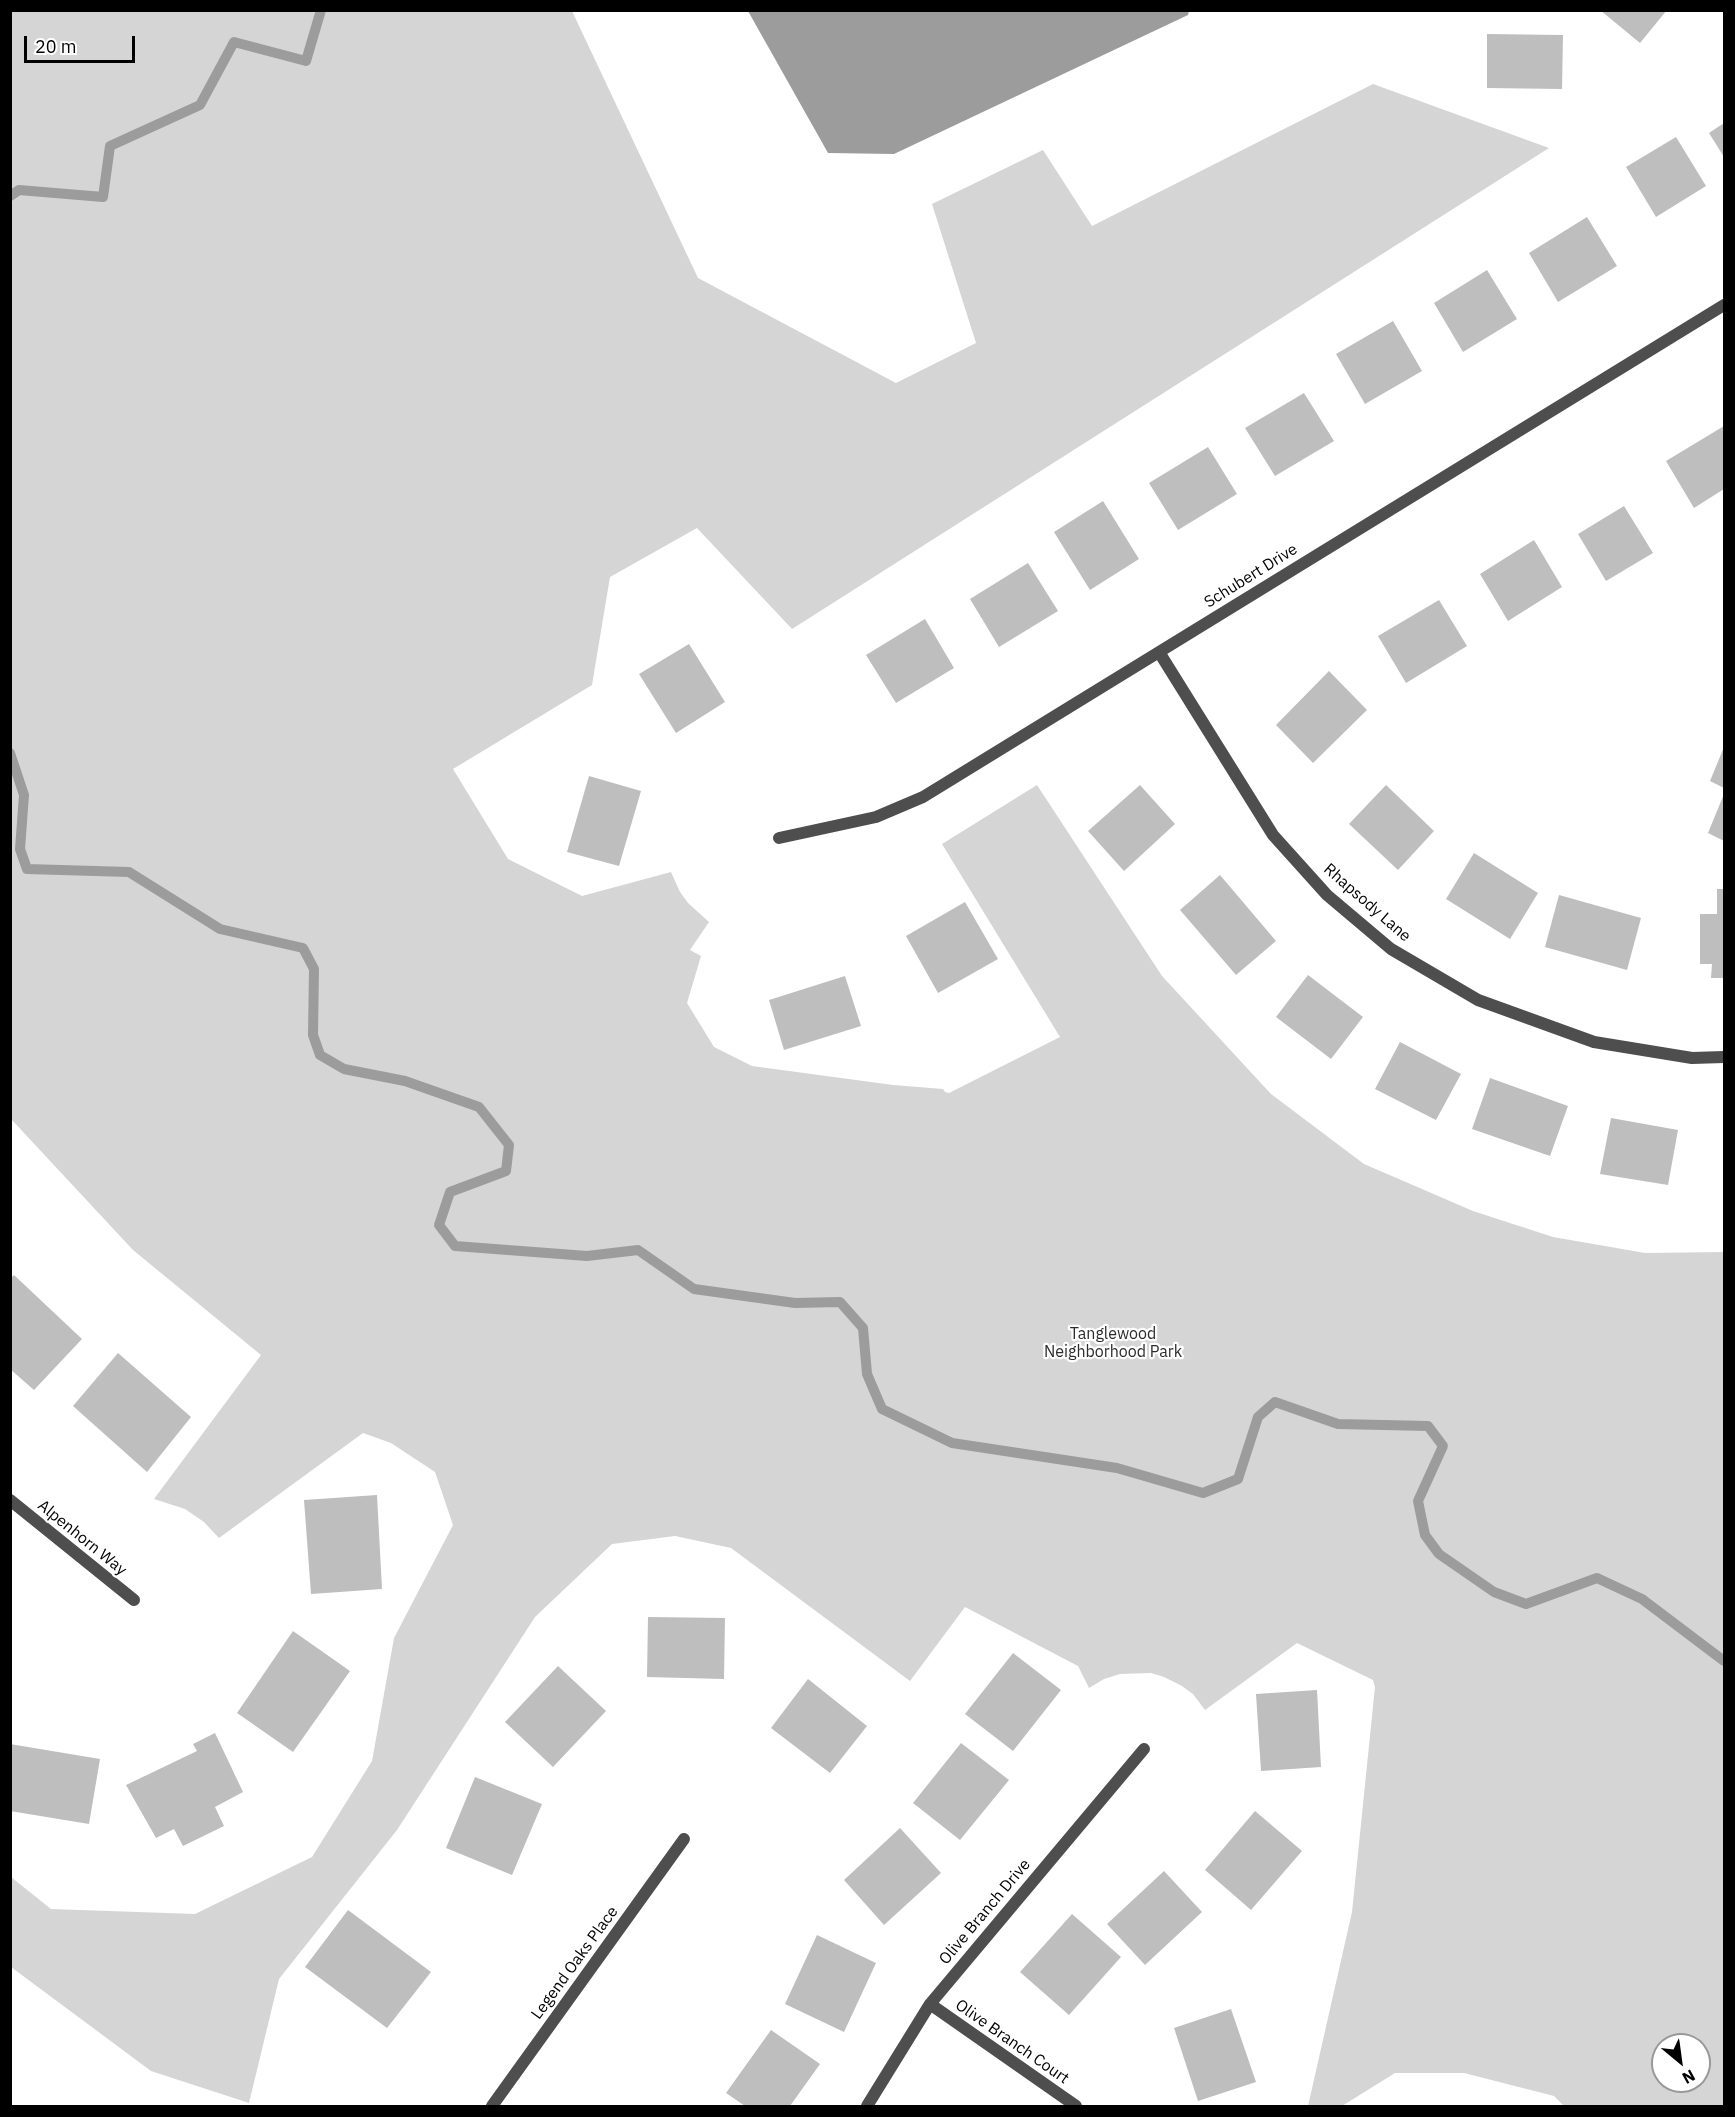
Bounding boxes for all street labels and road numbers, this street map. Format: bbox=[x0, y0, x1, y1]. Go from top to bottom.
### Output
street label: Schubert Drive bbox=[1201, 540, 1301, 612]
street label: Rhapsody Lane bbox=[1319, 860, 1415, 946]
street label: Alpenhorn Way bbox=[34, 1496, 130, 1580]
street label: Olive Branch Drive bbox=[935, 1855, 1035, 1969]
street label: Legend Oaks Place bbox=[528, 1903, 622, 2023]
street label: Olive Branch Court bbox=[951, 1996, 1073, 2088]

